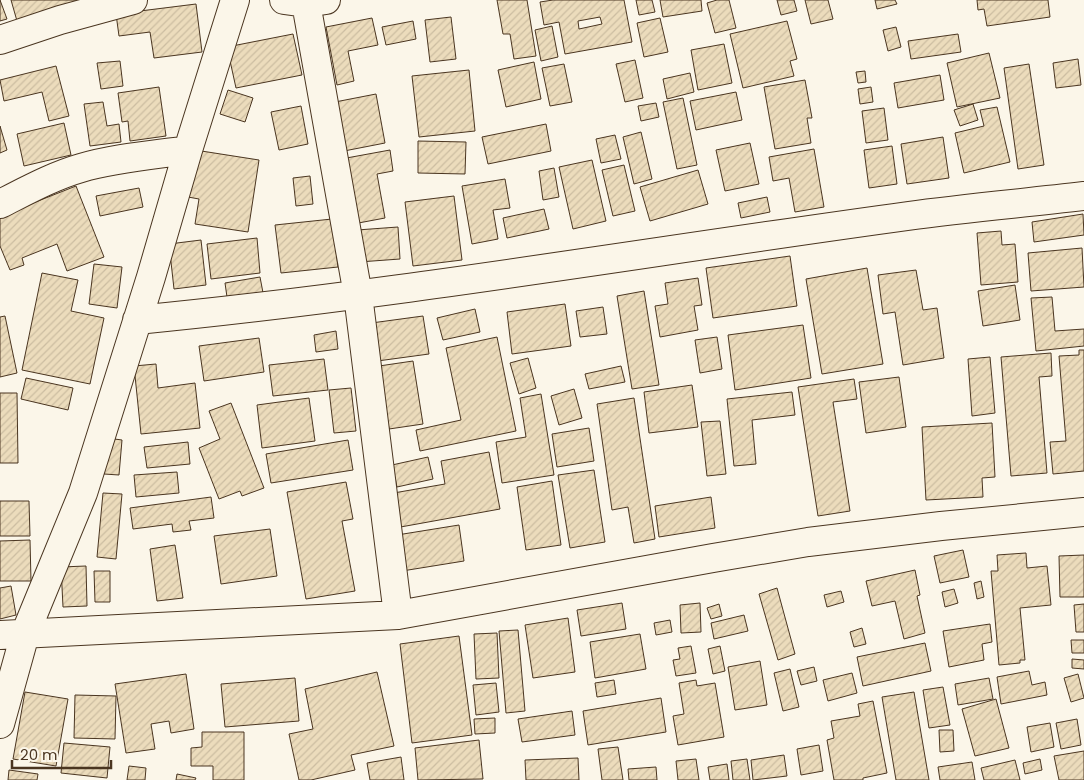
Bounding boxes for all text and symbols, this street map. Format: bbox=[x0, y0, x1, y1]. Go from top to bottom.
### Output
scale bar bbox=[12, 738, 111, 770]
text: 20 m bbox=[20, 744, 58, 765]

